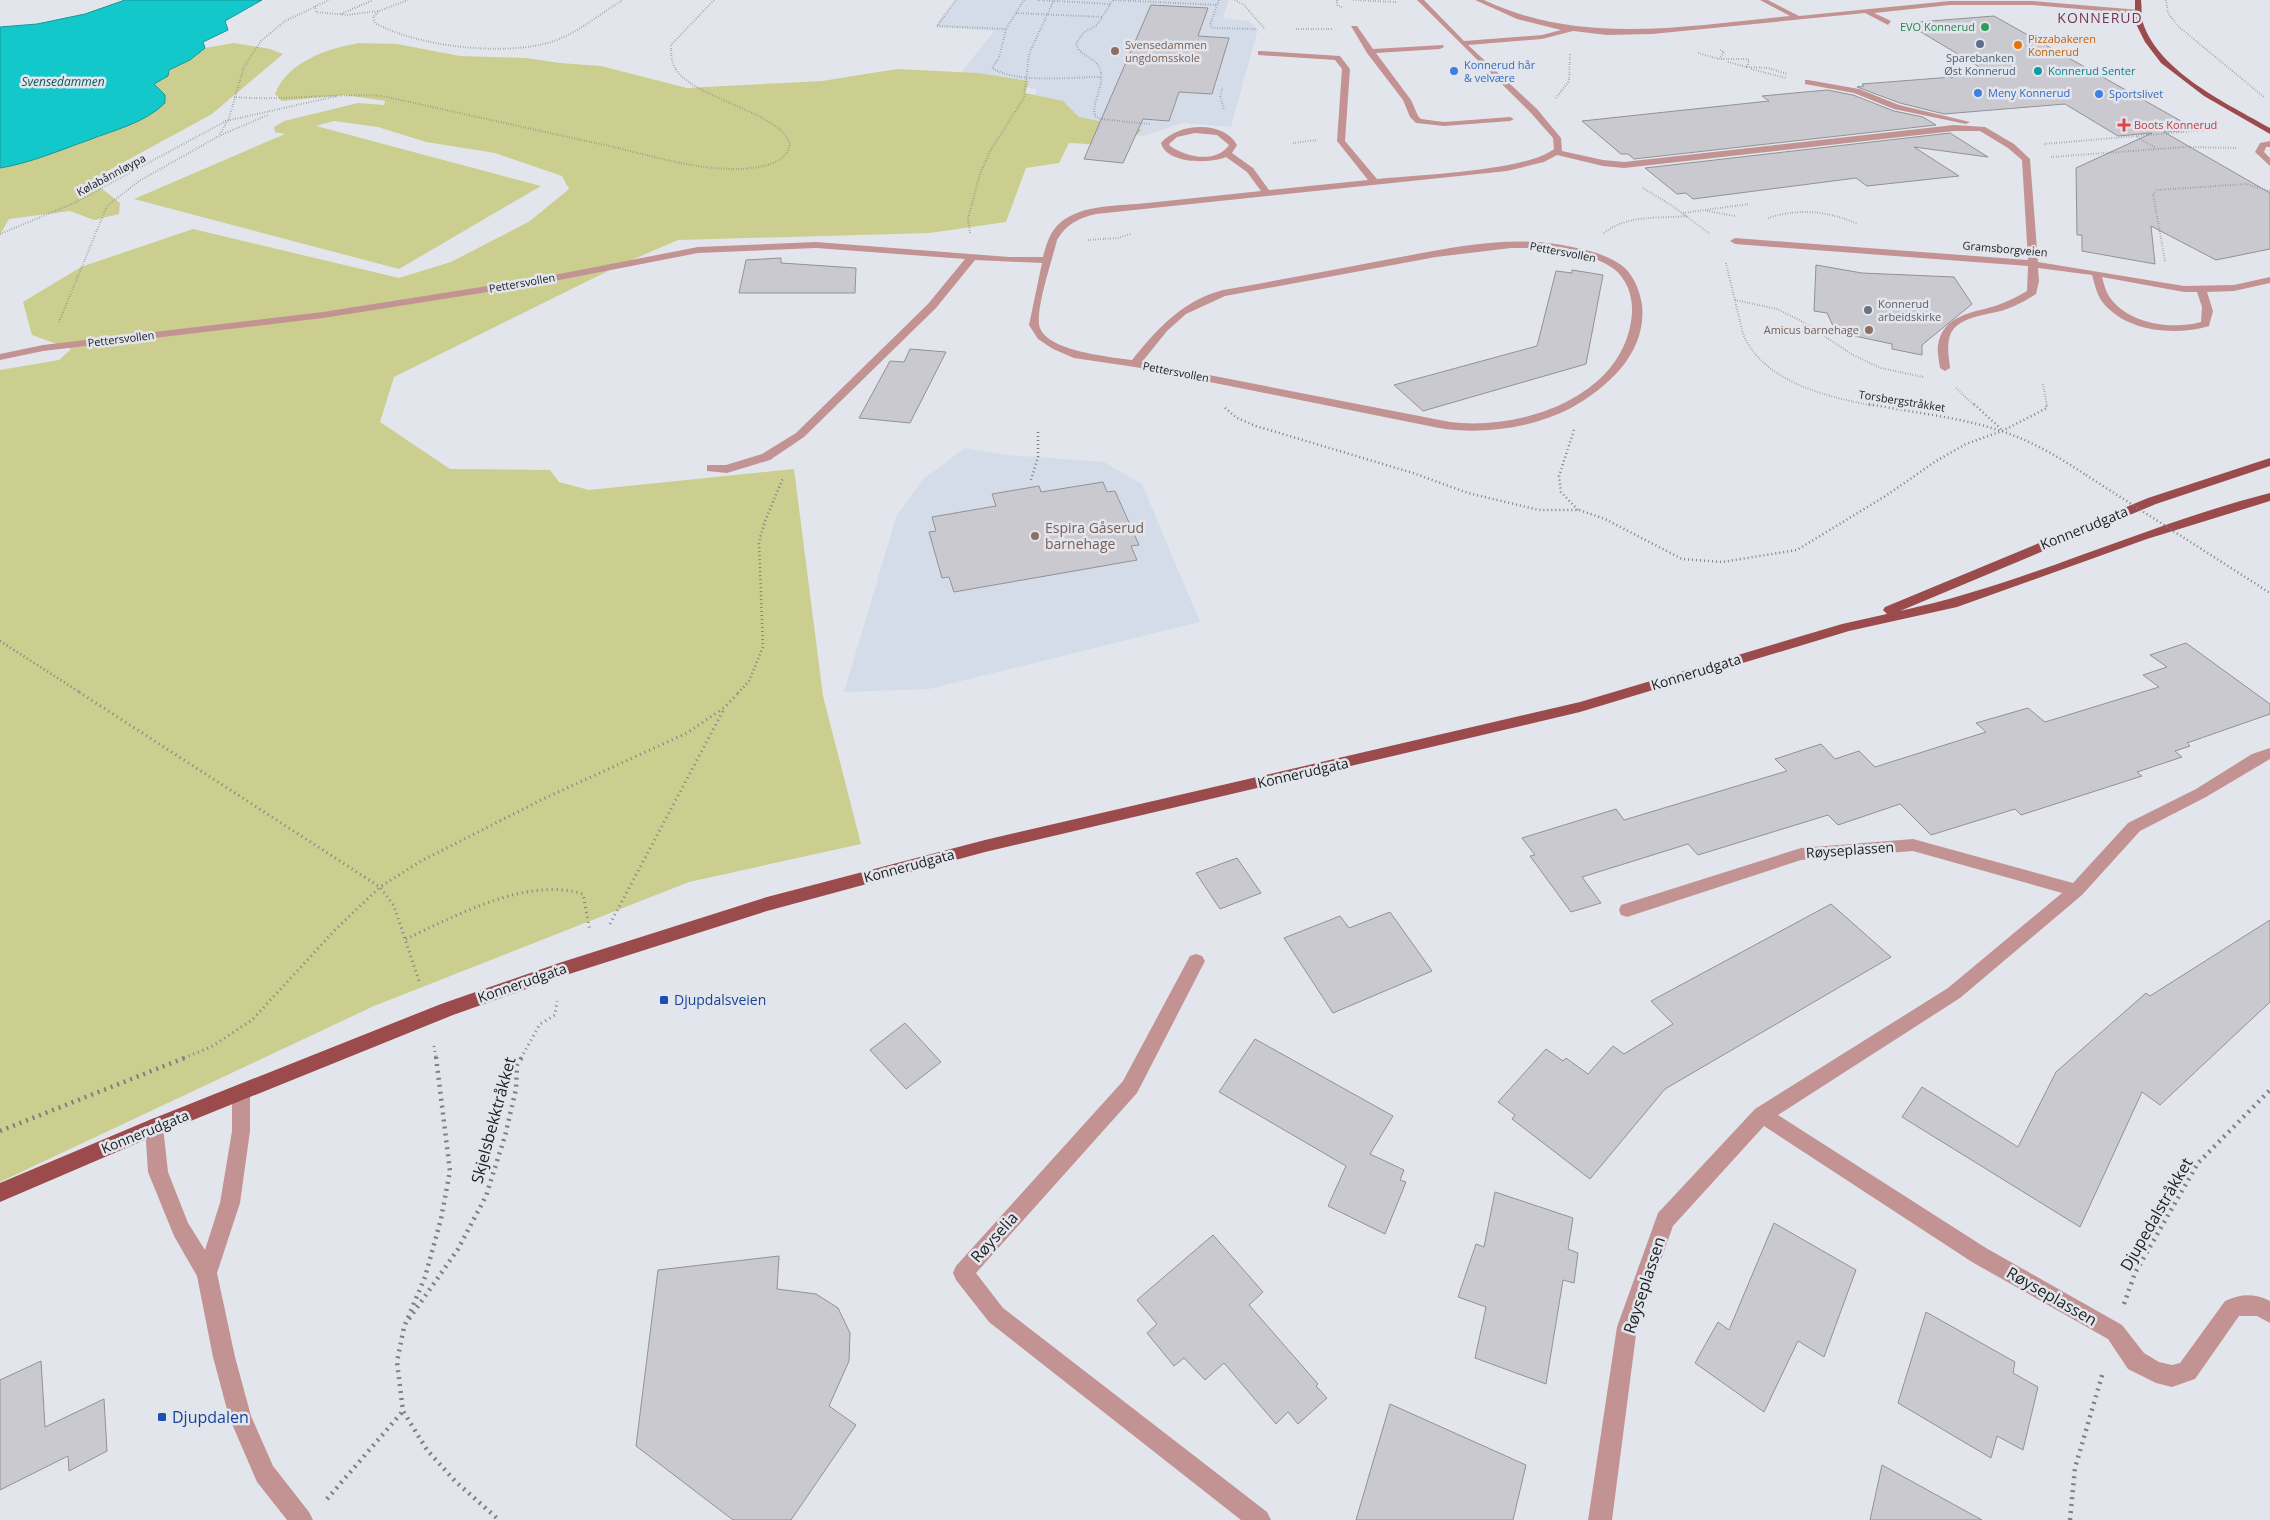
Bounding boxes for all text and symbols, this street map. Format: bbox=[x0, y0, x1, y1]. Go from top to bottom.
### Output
district label: KONNERUD bbox=[2057, 8, 2143, 27]
place label: EVO Konnerud bbox=[1900, 19, 1975, 34]
marker: EVO Konnerud bbox=[1979, 21, 1991, 33]
place label: Pizzabakeren Konnerud bbox=[2028, 31, 2096, 59]
place label: Svensedammen ungdomsskole bbox=[1125, 37, 1207, 65]
marker: Sparebanken Øst Konnerud bbox=[1974, 38, 1986, 50]
marker: Pizzabakeren Konnerud bbox=[2012, 39, 2024, 51]
marker: Svensedammen ungdomsskole bbox=[1109, 45, 1121, 57]
place label: Sparebanken Øst Konnerud bbox=[1944, 50, 2016, 78]
place label: Konnerud hår & velvære bbox=[1464, 57, 1536, 85]
place label: Konnerud Senter bbox=[2048, 63, 2136, 78]
marker: Konnerud hår & velvære bbox=[1448, 65, 1460, 77]
marker: Konnerud Senter bbox=[2032, 65, 2044, 77]
water label: Svensedammen bbox=[21, 73, 105, 90]
place label: Meny Konnerud bbox=[1988, 85, 2070, 100]
place label: Sportslivet bbox=[2109, 86, 2163, 101]
marker: Meny Konnerud bbox=[1972, 87, 1984, 99]
marker: Sportslivet bbox=[2093, 88, 2105, 100]
place label: Boots Konnerud bbox=[2134, 117, 2217, 132]
marker: Boots Konnerud bbox=[2118, 119, 2130, 131]
street label: Kølabånnløypa bbox=[74, 150, 148, 199]
street label: Gramsborgveien bbox=[1962, 237, 2048, 260]
street label: Pettersvollen bbox=[1529, 238, 1597, 265]
street label: Pettersvollen bbox=[488, 269, 556, 296]
place label: Konnerud arbeidskirke bbox=[1878, 296, 1941, 324]
marker: Konnerud arbeidskirke bbox=[1862, 304, 1874, 316]
place label: Amicus barnehage bbox=[1764, 322, 1859, 337]
marker: Amicus barnehage bbox=[1863, 324, 1875, 336]
street label: Pettersvollen bbox=[87, 327, 155, 350]
street label: Pettersvollen bbox=[1142, 358, 1210, 385]
street label: Torsbergstråkket bbox=[1858, 386, 1946, 415]
street label: Konnerudgata bbox=[2037, 501, 2131, 554]
place label: Espira Gåserud barnehage bbox=[1045, 518, 1144, 553]
marker: Espira Gåserud barnehage bbox=[1029, 530, 1041, 542]
street label: Konnerudgata bbox=[1649, 649, 1743, 694]
street label: Konnerudgata bbox=[1255, 753, 1350, 792]
street label: Røyseplassen bbox=[1805, 837, 1895, 862]
street label: Konnerudgata bbox=[861, 844, 956, 887]
street label: Konnerudgata bbox=[475, 958, 569, 1007]
place label: Djupdalsveien bbox=[674, 990, 766, 1009]
marker: Djupdalsveien bbox=[658, 994, 670, 1006]
street label: Skjelsbekktråkket bbox=[466, 1054, 521, 1186]
street label: Konnerudgata bbox=[98, 1105, 192, 1158]
street label: Djupedalstråkket bbox=[2115, 1153, 2197, 1275]
street label: Røyselia bbox=[965, 1207, 1023, 1267]
street label: Røyseplassen bbox=[1618, 1234, 1670, 1336]
street label: Røyseplassen bbox=[2003, 1261, 2101, 1331]
place label: Djupdalen bbox=[172, 1406, 249, 1428]
marker: Djupdalen bbox=[156, 1411, 168, 1423]

